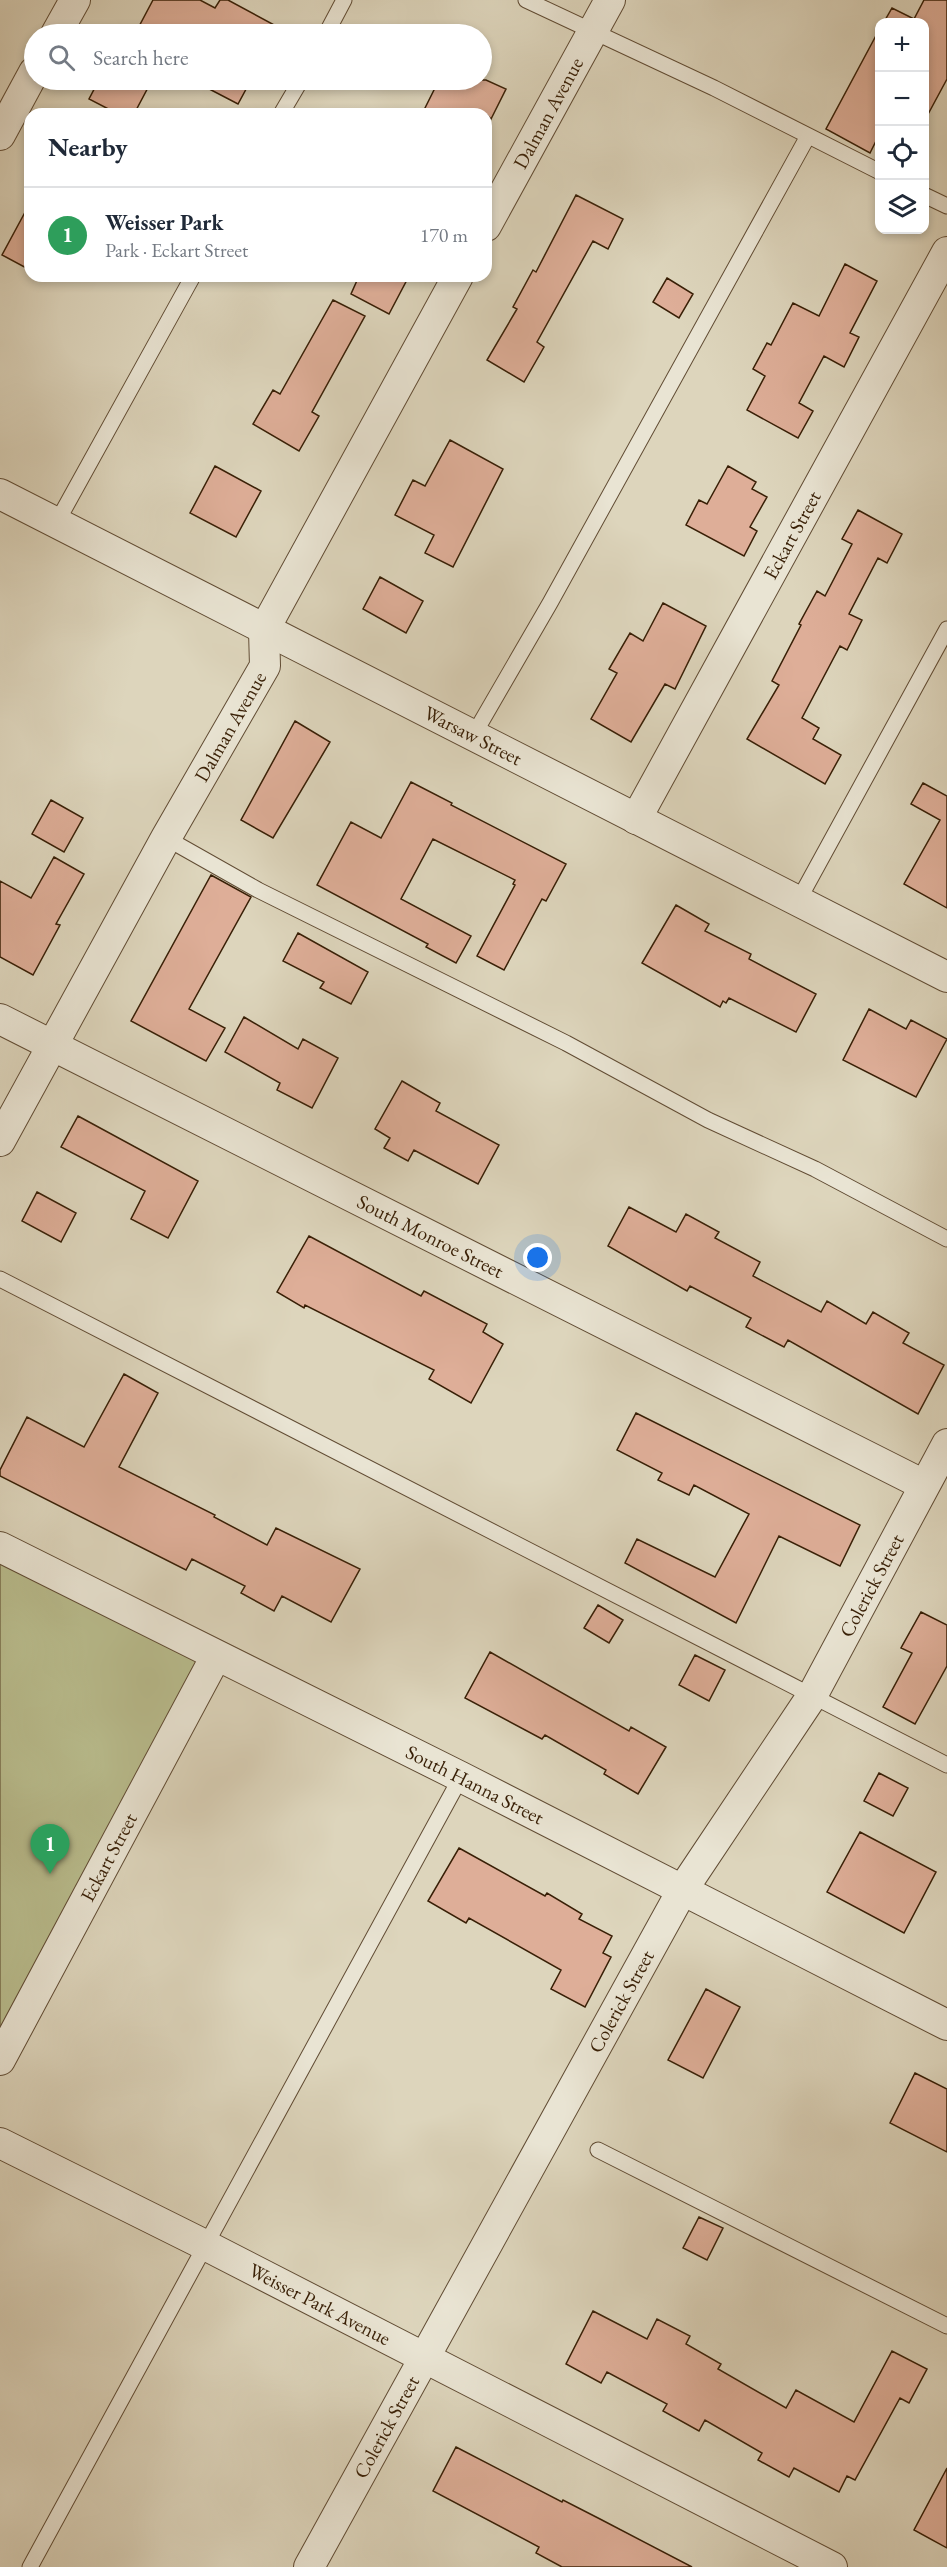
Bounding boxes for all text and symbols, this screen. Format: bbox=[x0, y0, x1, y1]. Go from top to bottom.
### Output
map controls bbox=[875, 18, 929, 234]
button: + bbox=[875, 18, 929, 72]
search box bbox=[24, 24, 492, 90]
icon: search bbox=[45, 41, 78, 74]
text: Search here bbox=[93, 43, 188, 72]
street label: Dalman Avenue bbox=[507, 52, 589, 173]
button: − bbox=[875, 72, 929, 126]
button: locate bbox=[875, 126, 929, 180]
text: Nearby bbox=[48, 130, 128, 164]
button: layers bbox=[875, 180, 929, 234]
text: Weisser Park bbox=[105, 208, 223, 237]
text: 1 bbox=[62, 222, 73, 248]
text: 170 m bbox=[420, 222, 468, 248]
text: Park · Eckart Street bbox=[105, 237, 248, 263]
street label: Eckart Street bbox=[757, 485, 827, 584]
street label: Dalman Avenue bbox=[188, 666, 272, 787]
street label: Warsaw Street bbox=[420, 699, 527, 771]
street label: South Monroe Street bbox=[353, 1188, 509, 1284]
your location bbox=[523, 1243, 552, 1272]
street label: Colerick Street bbox=[833, 1529, 910, 1642]
street label: South Hanna Street bbox=[401, 1739, 549, 1831]
street label: Eckart Street bbox=[74, 1808, 143, 1906]
pin: 1 bbox=[31, 1824, 70, 1874]
street label: Colerick Street bbox=[582, 1945, 660, 2057]
street label: Weisser Park Avenue bbox=[244, 2257, 395, 2351]
street label: Colerick Street bbox=[347, 2370, 425, 2483]

